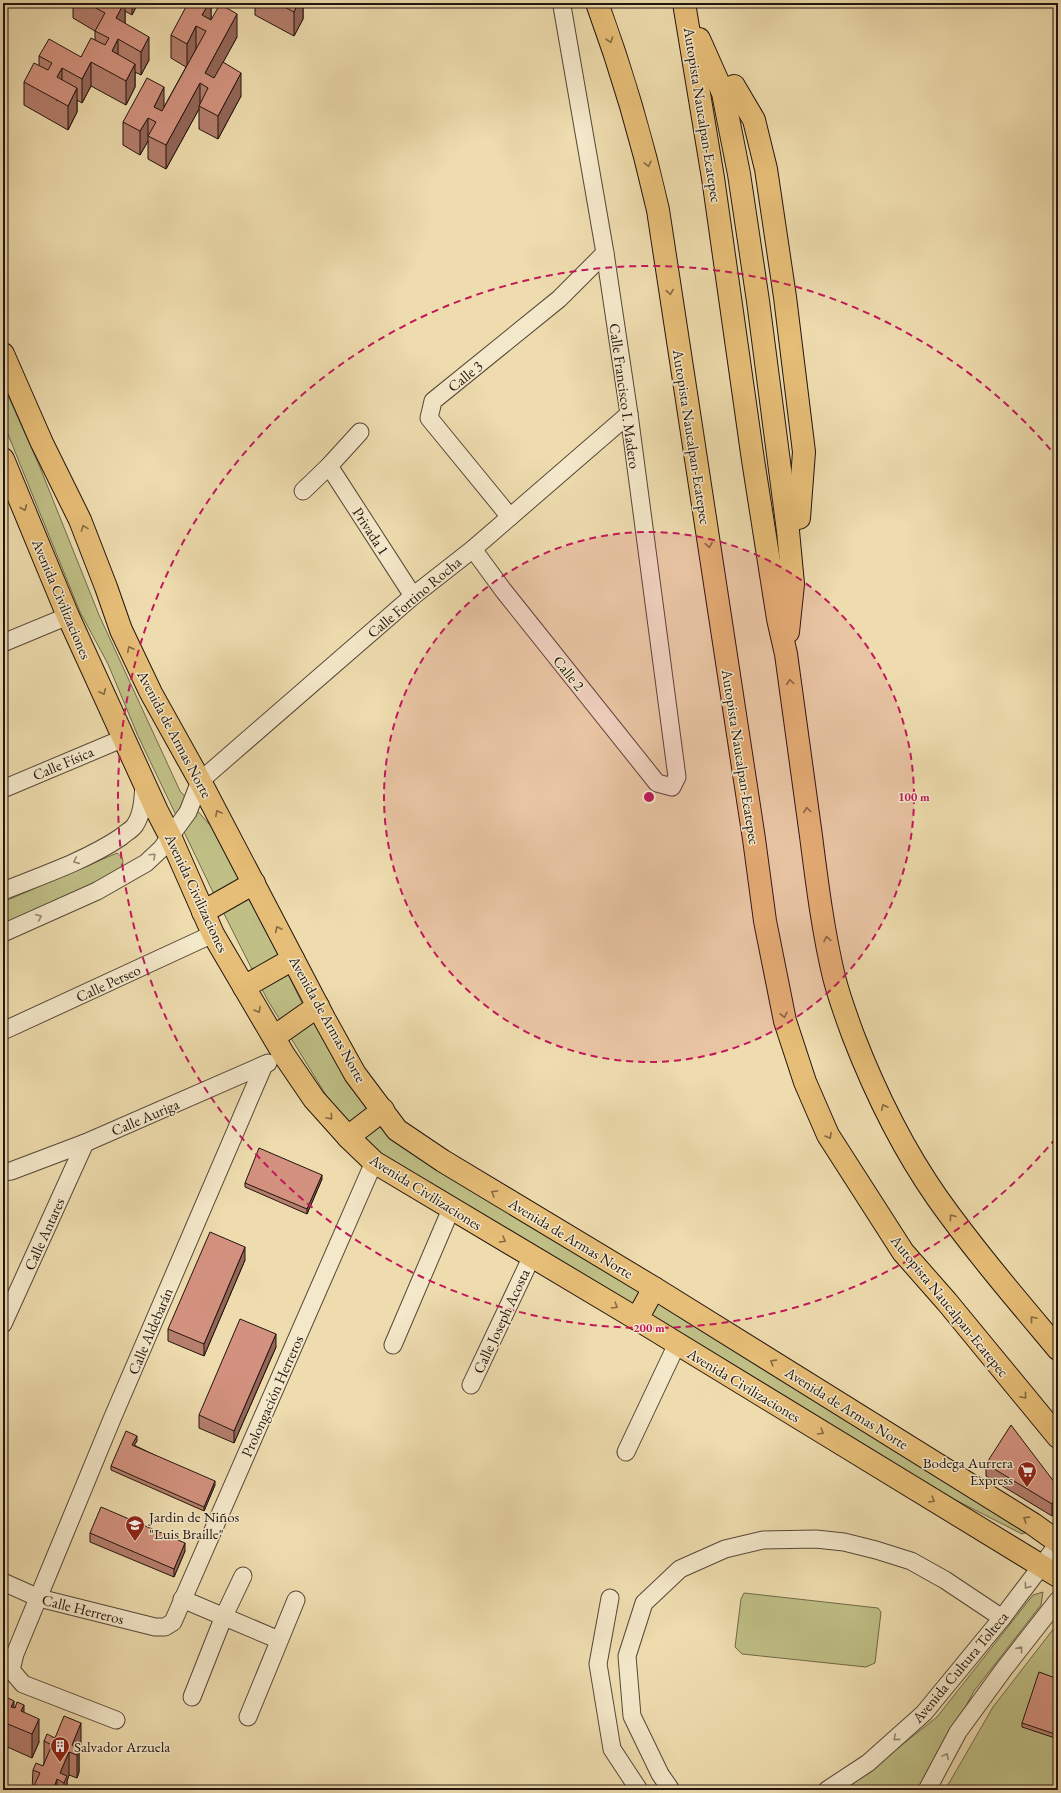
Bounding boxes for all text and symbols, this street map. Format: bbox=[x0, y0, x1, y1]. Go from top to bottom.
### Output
street label: Autopista Naucalpan-Ecatepec bbox=[680, 25, 726, 204]
one-way arrow bbox=[605, 36, 614, 43]
one-way arrow bbox=[643, 161, 651, 167]
one-way arrow bbox=[665, 289, 674, 295]
street label: Calle Francisco I. Madero bbox=[605, 322, 645, 470]
street label: Autopista Naucalpan-Ecatepec bbox=[669, 347, 715, 526]
street label: Calle 3 bbox=[444, 356, 486, 396]
street label: Privada 1 bbox=[349, 504, 393, 558]
one-way arrow bbox=[19, 505, 27, 512]
one-way arrow bbox=[80, 525, 88, 532]
street label: Avenida Civilizaciones bbox=[28, 535, 96, 662]
one-way arrow bbox=[704, 542, 713, 548]
street label: Calle Fortino Rocha bbox=[363, 552, 465, 642]
one-way arrow bbox=[127, 646, 135, 654]
street label: Calle 2 bbox=[549, 652, 589, 695]
street label: Avenida de Armas Norte bbox=[133, 666, 217, 801]
street label: Autopista Naucalpan-Ecatepec bbox=[718, 667, 764, 846]
one-way arrow bbox=[786, 679, 795, 685]
one-way arrow bbox=[98, 687, 106, 695]
street label: Calle Física bbox=[30, 742, 96, 784]
text: 100 m bbox=[898, 789, 930, 805]
centre of rings bbox=[642, 790, 656, 804]
one-way arrow bbox=[803, 807, 812, 814]
one-way arrow bbox=[215, 810, 222, 818]
street label: Avenida Civilizaciones bbox=[161, 830, 233, 956]
one-way arrow bbox=[148, 854, 156, 861]
one-way arrow bbox=[73, 856, 80, 864]
one-way arrow bbox=[34, 914, 42, 922]
one-way arrow bbox=[275, 925, 283, 933]
one-way arrow bbox=[823, 936, 831, 942]
street label: Avenida de Armas Norte bbox=[285, 952, 371, 1086]
street label: Calle Perseo bbox=[73, 960, 143, 1006]
one-way arrow bbox=[253, 1006, 260, 1013]
one-way arrow bbox=[779, 1011, 787, 1018]
street label: Calle Auriga bbox=[108, 1094, 182, 1140]
one-way arrow bbox=[881, 1103, 889, 1111]
one-way arrow bbox=[325, 1112, 332, 1120]
one-way arrow bbox=[824, 1132, 831, 1139]
street label: Avenida Civilizaciones bbox=[365, 1149, 486, 1234]
one-way arrow bbox=[491, 1190, 498, 1197]
street label: Avenida de Armas Norte bbox=[504, 1193, 637, 1283]
street label: Calle Antares bbox=[20, 1195, 68, 1273]
one-way arrow bbox=[949, 1214, 957, 1221]
street label: Autopista Naucalpan-Ecatepec bbox=[886, 1230, 1013, 1381]
one-way arrow bbox=[499, 1235, 506, 1242]
street label: Calle Joseph Acosta bbox=[468, 1266, 534, 1376]
street label: Calle Aldebarán bbox=[123, 1285, 177, 1377]
one-way arrow bbox=[611, 1302, 618, 1309]
one-way arrow bbox=[1030, 1316, 1037, 1324]
text: 200 m bbox=[633, 1320, 665, 1336]
street label: Prolongación Herreros bbox=[237, 1332, 307, 1460]
street label: Avenida Civilizaciones bbox=[683, 1343, 804, 1426]
one-way arrow bbox=[770, 1359, 777, 1366]
street label: Avenida de Armas Norte bbox=[781, 1362, 912, 1454]
one-way arrow bbox=[1019, 1392, 1026, 1399]
one-way arrow bbox=[817, 1428, 824, 1435]
place label: Bodega Aurrera Express bbox=[923, 1453, 1013, 1489]
supermarket icon: Bodega Aurrera Express bbox=[1016, 1460, 1038, 1488]
one-way arrow bbox=[928, 1495, 935, 1503]
place label: Jardin de Niños "Luis Braille" bbox=[147, 1507, 240, 1543]
school or university icon: Jardin de Niños "Luis Braille" bbox=[124, 1514, 146, 1542]
one-way arrow bbox=[1023, 1516, 1030, 1524]
one-way arrow bbox=[1024, 1582, 1031, 1589]
street label: Calle Herreros bbox=[40, 1590, 126, 1628]
street label: Avenida Cultura Tolteca bbox=[907, 1607, 1012, 1727]
one-way arrow bbox=[1015, 1646, 1022, 1653]
one-way arrow bbox=[894, 1733, 901, 1740]
building icon: Salvador Arzuela bbox=[49, 1735, 71, 1763]
place label: Salvador Arzuela bbox=[74, 1737, 170, 1756]
one-way arrow bbox=[941, 1752, 949, 1760]

